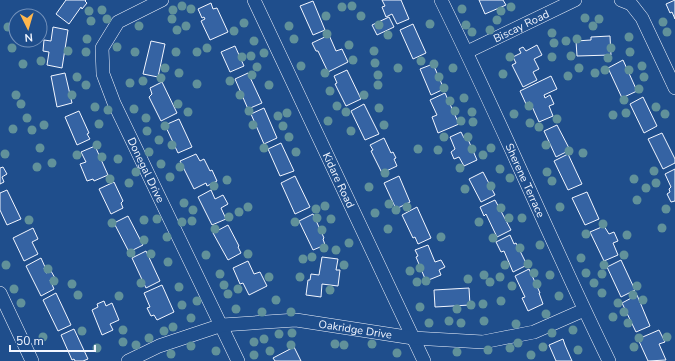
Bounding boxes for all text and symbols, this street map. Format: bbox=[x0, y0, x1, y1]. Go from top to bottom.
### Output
street label: Biscay Road bbox=[491, 7, 552, 46]
north arrow bbox=[8, 8, 48, 48]
text: N bbox=[24, 30, 34, 45]
street label: Donegal Drive bbox=[124, 135, 168, 205]
street label: Sherene Terrace bbox=[502, 141, 548, 220]
street label: Kidare Road bbox=[319, 150, 358, 211]
street label: Oakridge Drive bbox=[318, 317, 393, 343]
scale bar bbox=[10, 327, 95, 353]
text: 50 m bbox=[16, 333, 44, 349]

